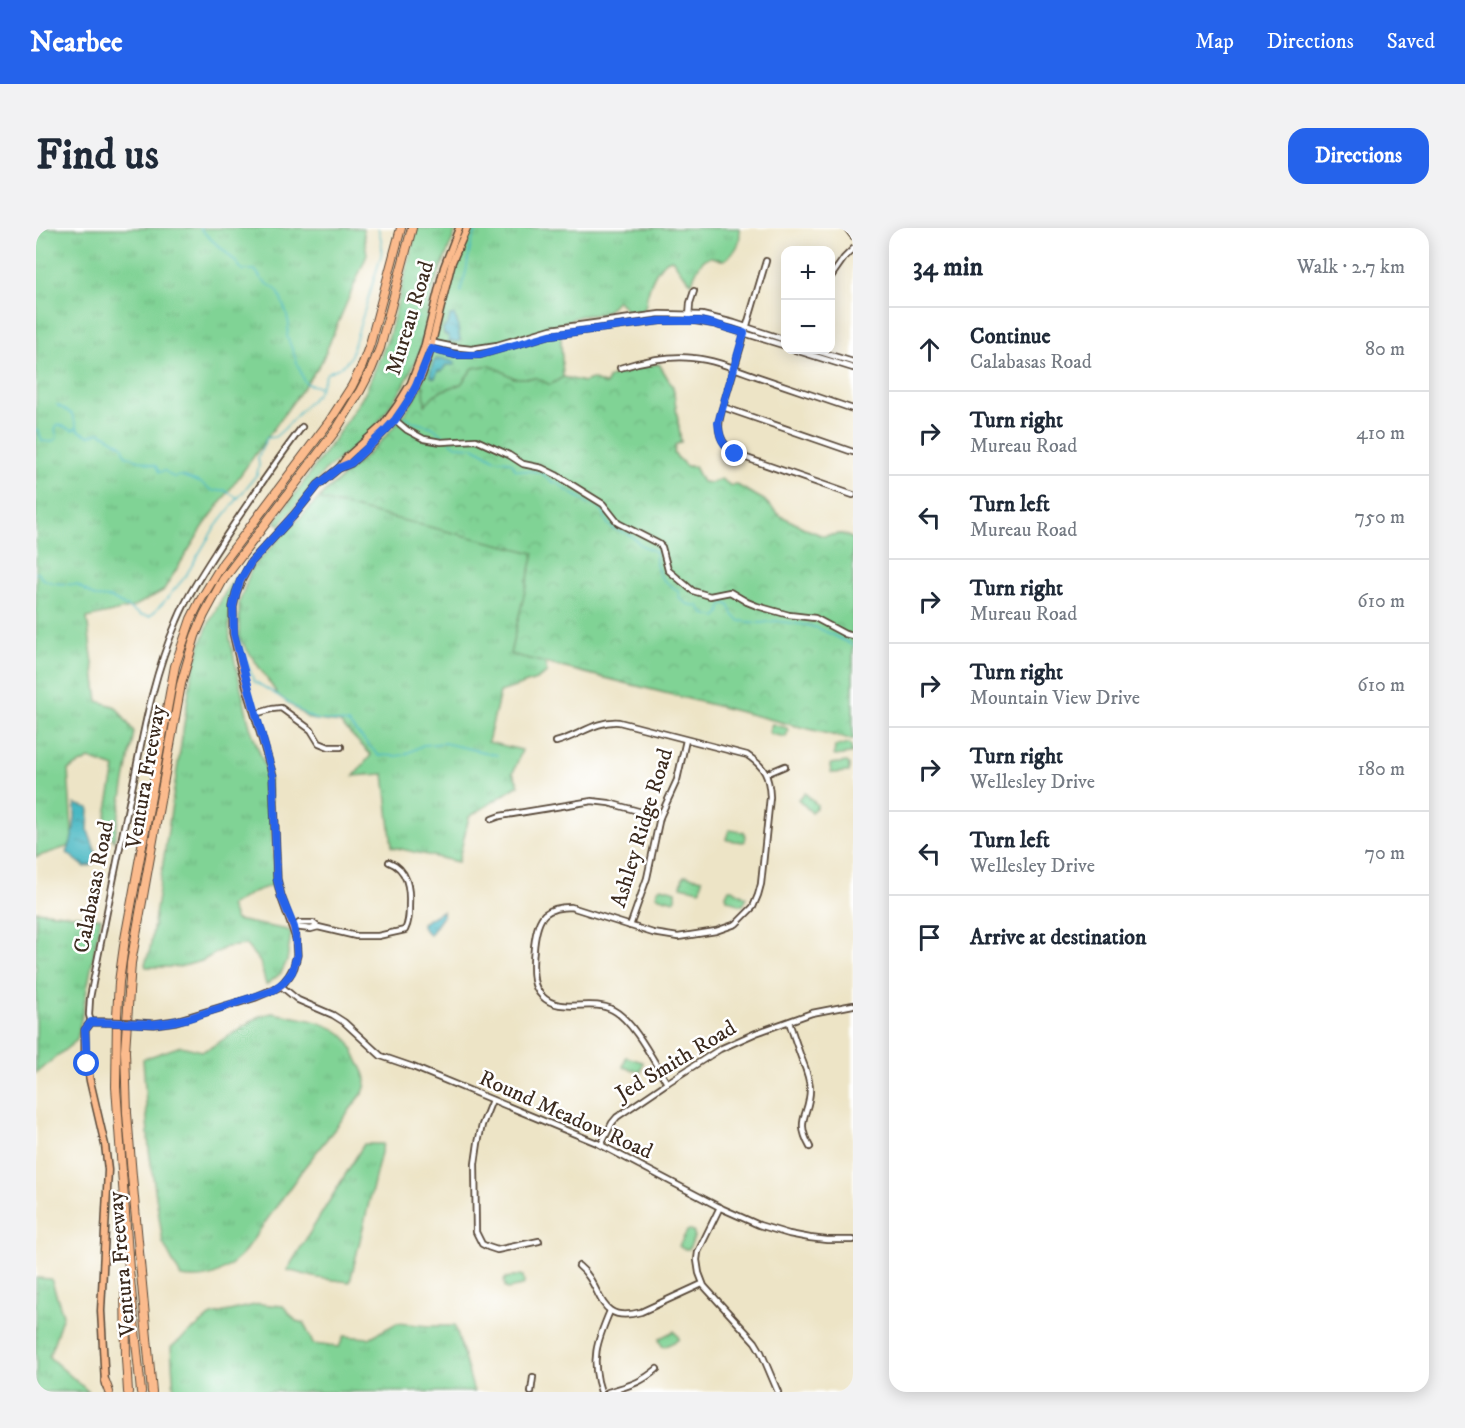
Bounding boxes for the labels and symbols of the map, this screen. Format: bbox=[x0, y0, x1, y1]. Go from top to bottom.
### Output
street label: Mureau Road bbox=[380, 258, 440, 378]
route end bbox=[721, 440, 747, 466]
street label: Ventura Freeway bbox=[120, 702, 172, 852]
street label: Ashley Ridge Road bbox=[605, 745, 679, 911]
street label: Calabasas Road bbox=[68, 819, 120, 955]
street label: Jed Smith Road bbox=[609, 1014, 741, 1109]
route start bbox=[73, 1050, 99, 1076]
street label: Round Meadow Road bbox=[475, 1065, 657, 1165]
street label: Ventura Freeway bbox=[102, 1190, 142, 1339]

